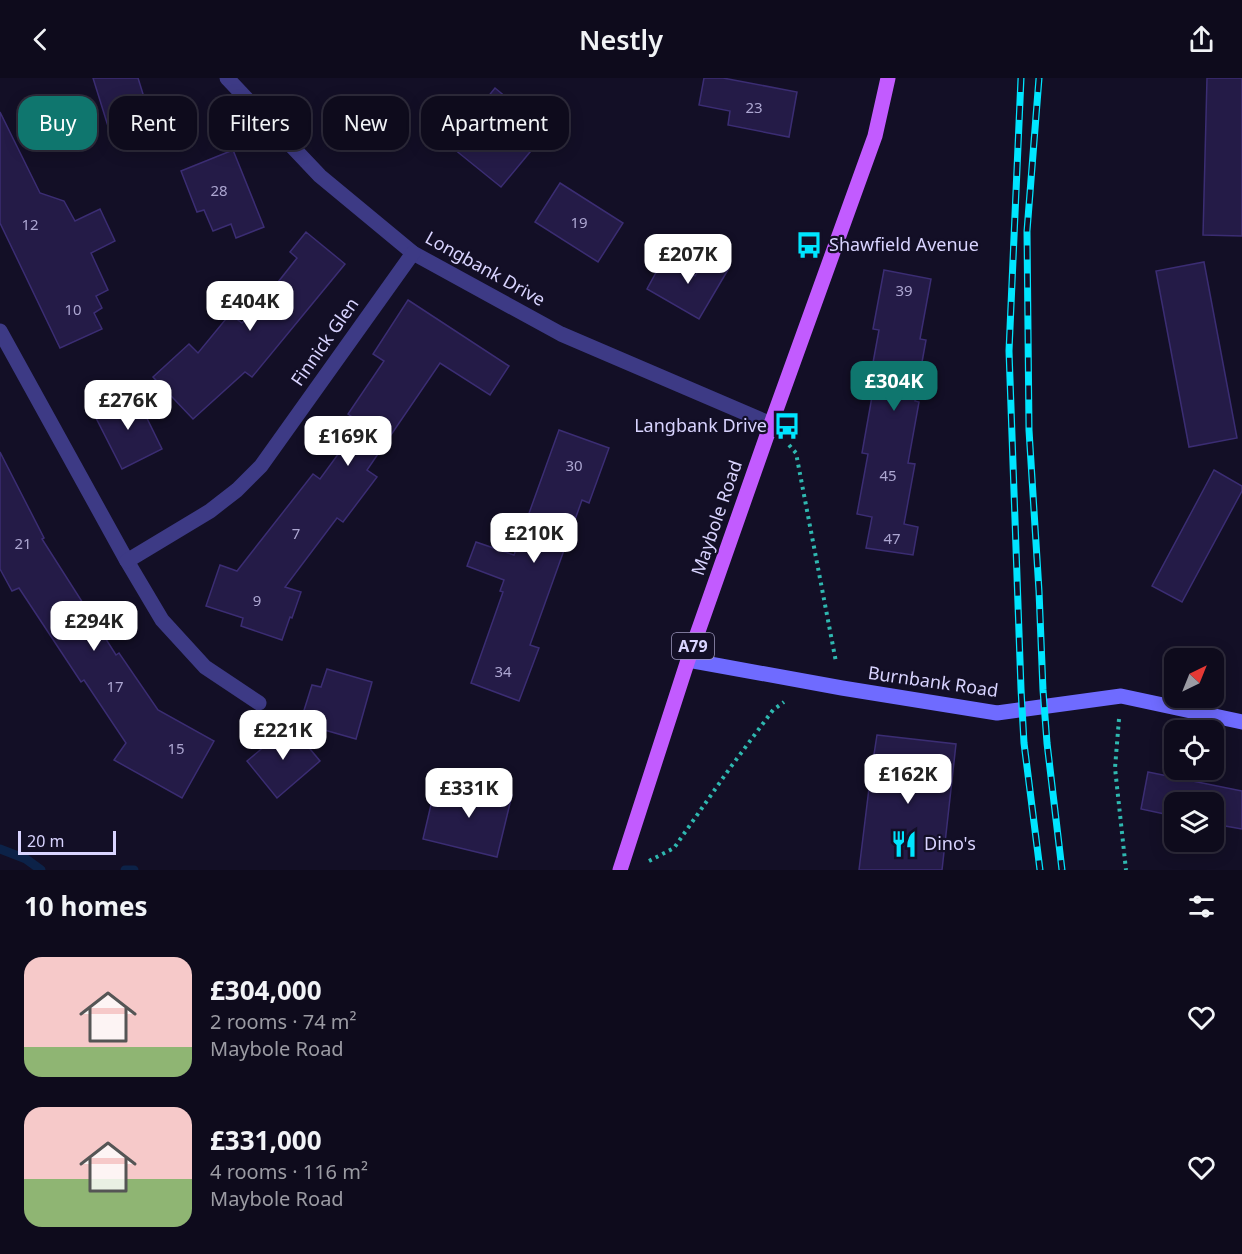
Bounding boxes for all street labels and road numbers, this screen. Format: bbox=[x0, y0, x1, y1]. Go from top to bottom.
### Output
street label: Longbank Drive bbox=[421, 225, 550, 311]
street label: Finnick Glen bbox=[285, 292, 364, 390]
street label: Maybole Road bbox=[685, 457, 747, 578]
road number: A79 bbox=[672, 633, 714, 659]
street label: Burnbank Road bbox=[866, 660, 1000, 702]

